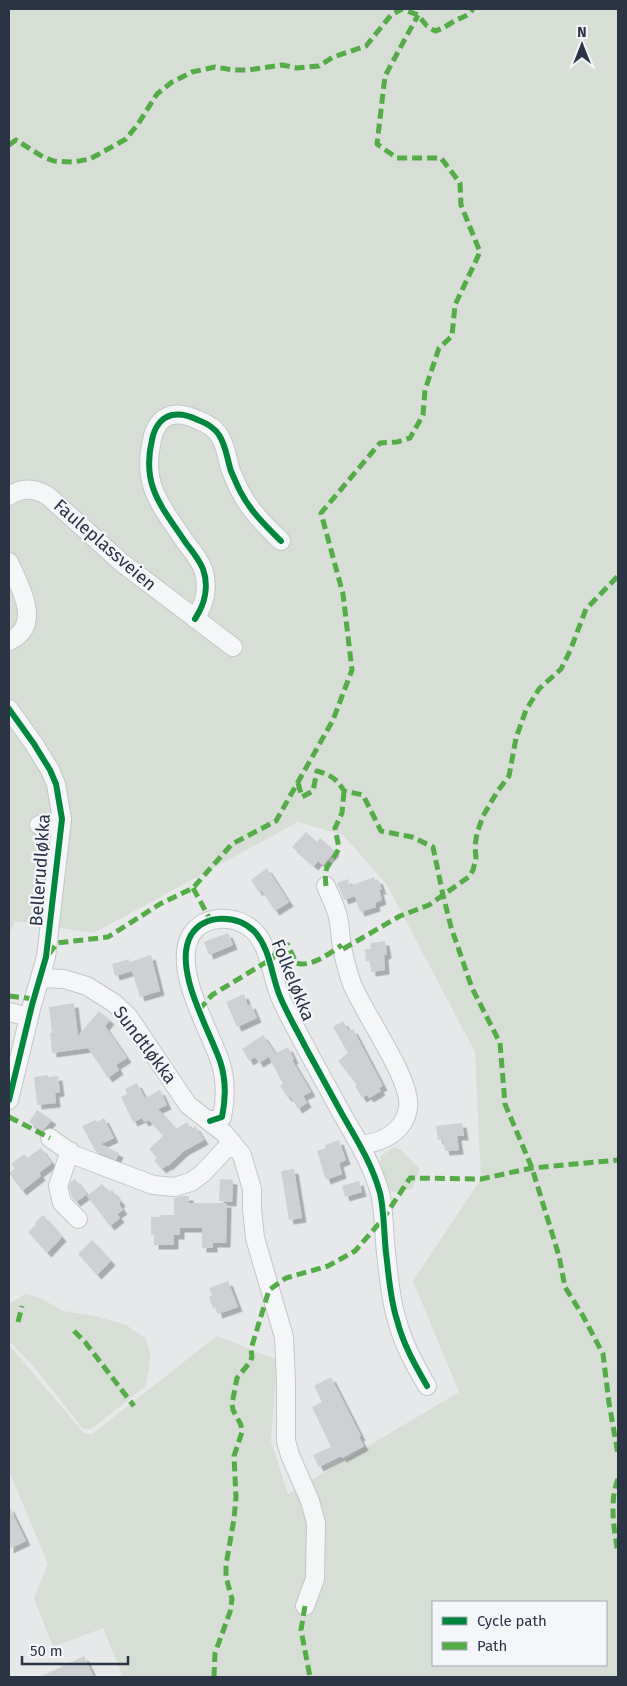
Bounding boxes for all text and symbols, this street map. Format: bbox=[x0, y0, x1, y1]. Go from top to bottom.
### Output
north arrow bbox=[557, 20, 607, 70]
text: N bbox=[577, 24, 587, 41]
street label: Fauleplassveien bbox=[49, 494, 161, 596]
street label: Bellerudløkka bbox=[25, 813, 55, 927]
street label: Folkeløkka bbox=[267, 936, 319, 1024]
street label: Sundtløkka bbox=[109, 1002, 181, 1088]
legend bbox=[432, 1601, 607, 1666]
text: Cycle path bbox=[477, 1612, 547, 1630]
scale bar bbox=[22, 1634, 129, 1666]
text: Path bbox=[477, 1637, 507, 1655]
text: 50 m bbox=[30, 1642, 63, 1660]

